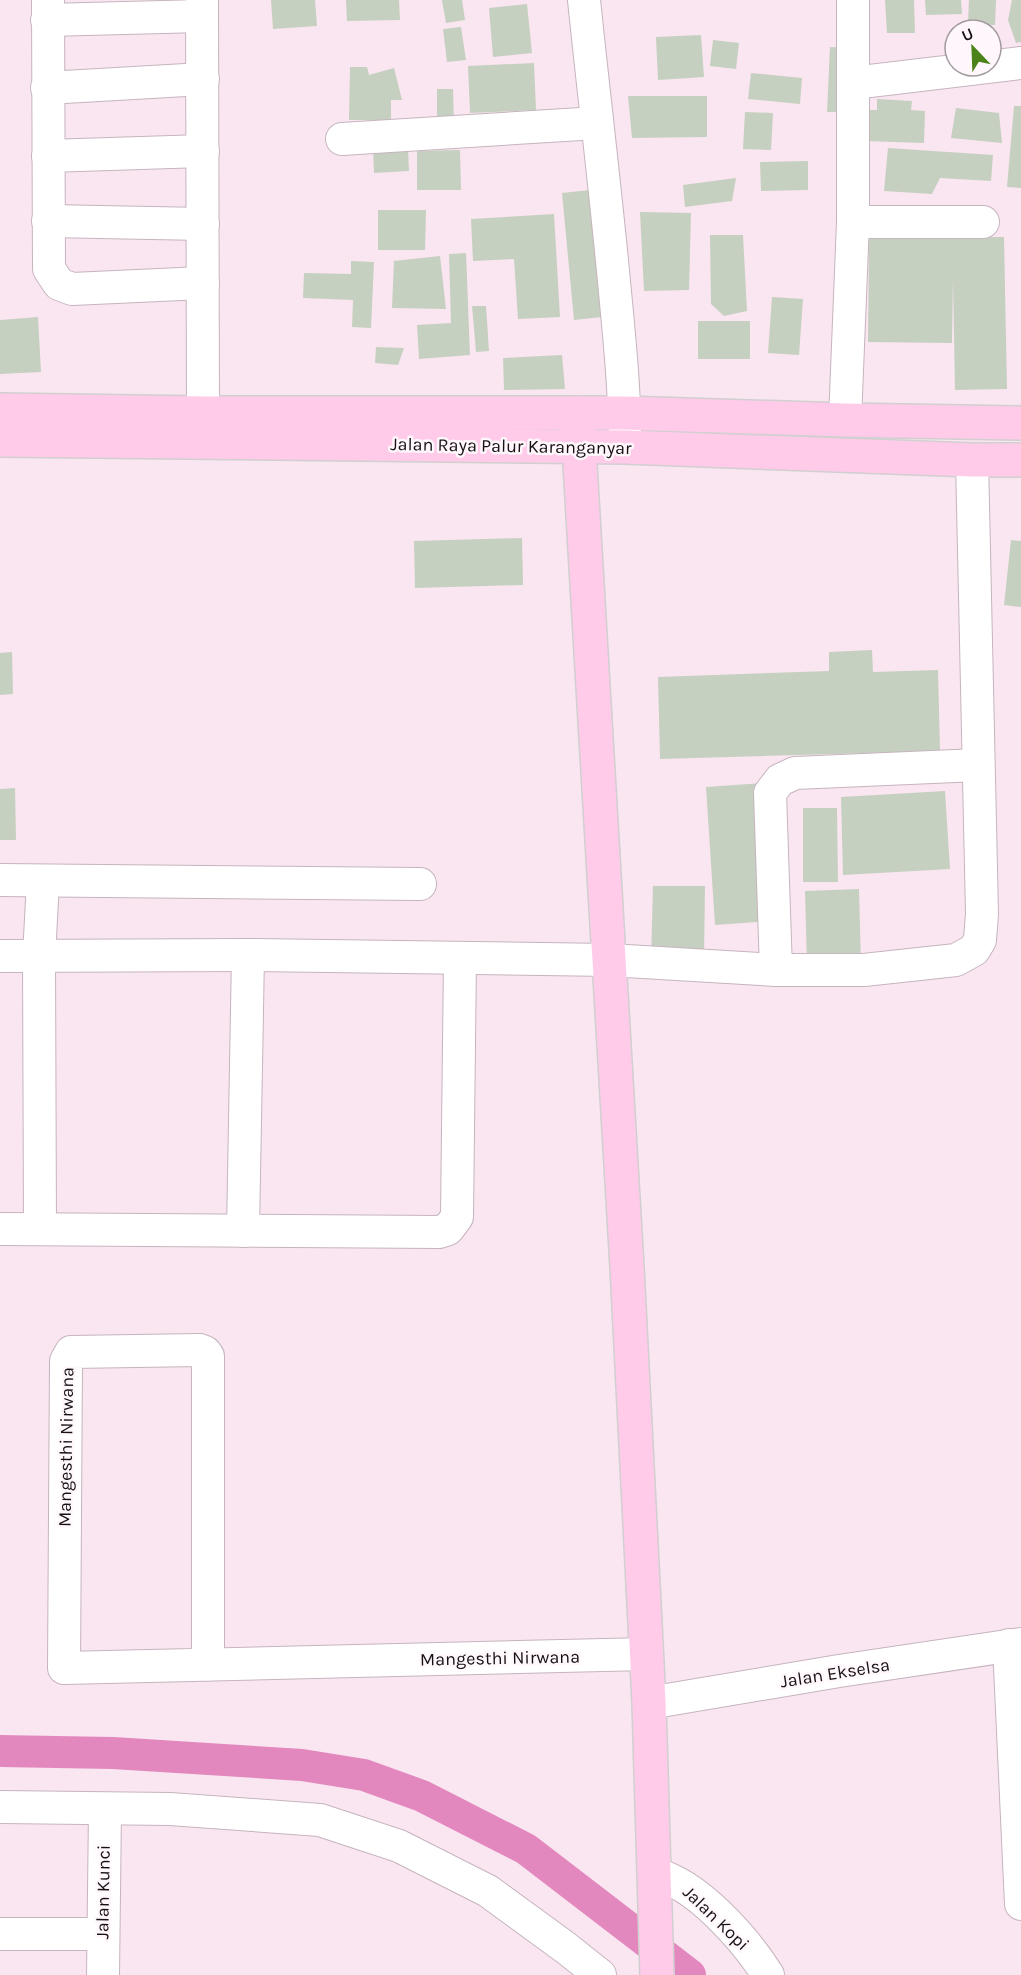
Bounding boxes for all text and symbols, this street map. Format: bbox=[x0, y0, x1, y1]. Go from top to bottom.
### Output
north arrow bbox=[943, 18, 1003, 78]
text: U bbox=[959, 24, 976, 46]
street label: Jalan Raya Palur Karanganyar bbox=[390, 433, 632, 459]
street label: Mangesthi Nirwana bbox=[54, 1367, 78, 1527]
street label: Mangesthi Nirwana bbox=[420, 1646, 580, 1670]
street label: Jalan Ekselsa bbox=[779, 1653, 891, 1693]
street label: Jalan Kunci bbox=[91, 1845, 115, 1939]
street label: Jalan Kopi bbox=[678, 1881, 754, 1955]

